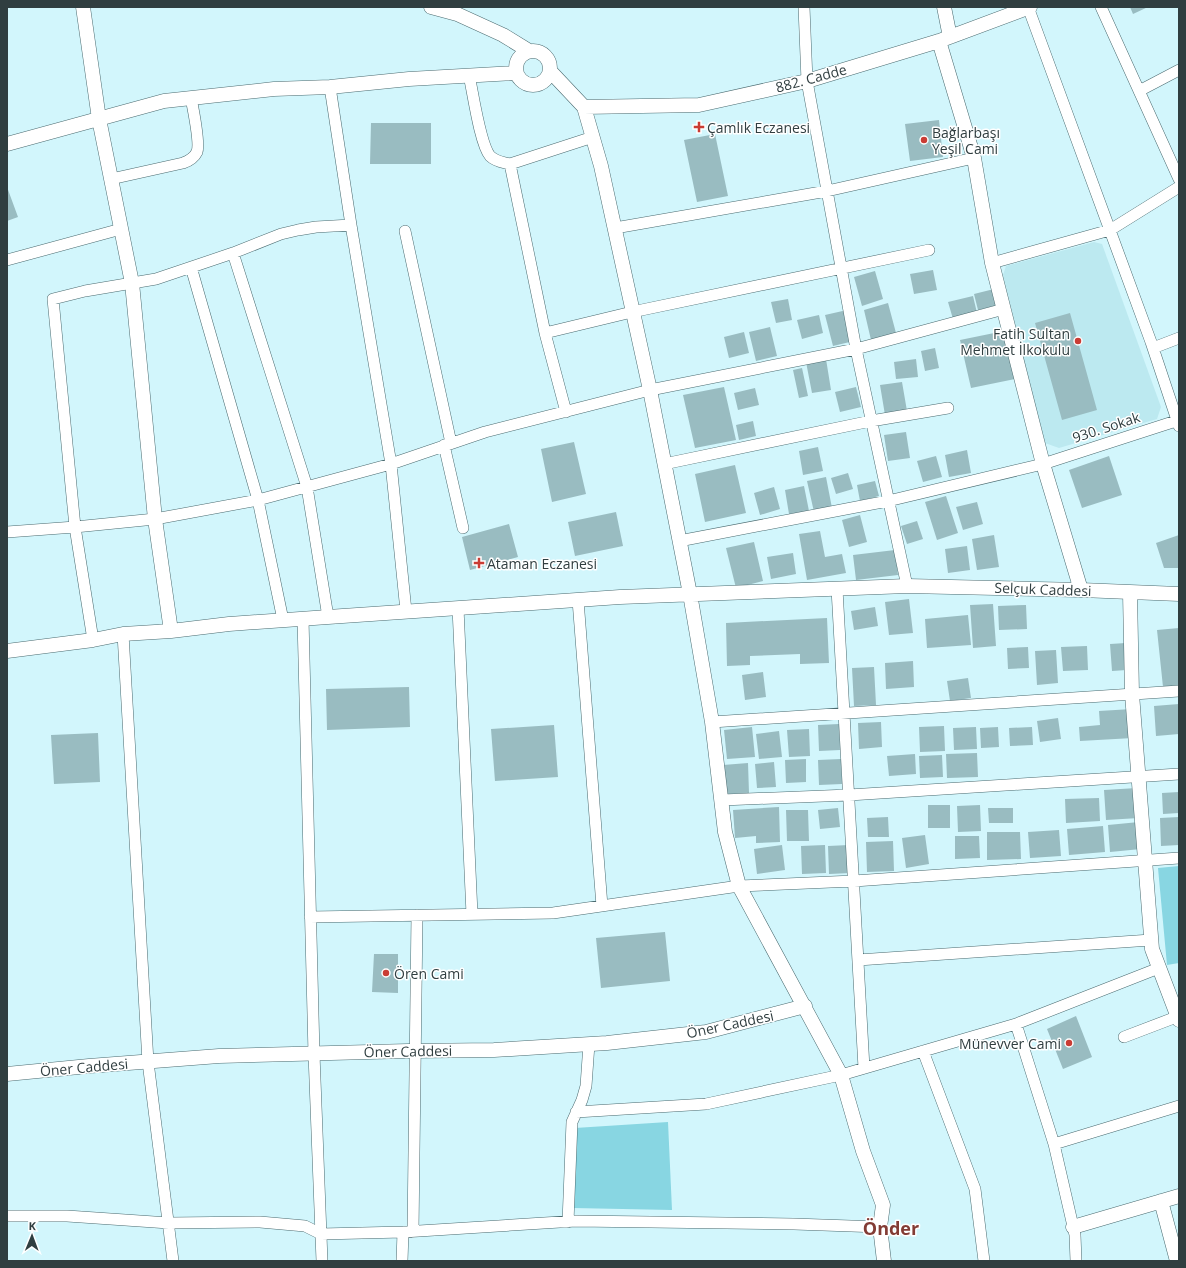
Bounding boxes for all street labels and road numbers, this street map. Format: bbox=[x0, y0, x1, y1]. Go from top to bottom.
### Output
street label: 882. Cadde bbox=[773, 59, 849, 97]
street label: 930. Sokak bbox=[1070, 407, 1143, 447]
street label: Selçuk Caddesi bbox=[994, 578, 1092, 600]
street label: Öner Caddesi bbox=[685, 1006, 775, 1042]
street label: Öner Caddesi bbox=[364, 1041, 452, 1061]
street label: Öner Caddesi bbox=[39, 1054, 129, 1080]

